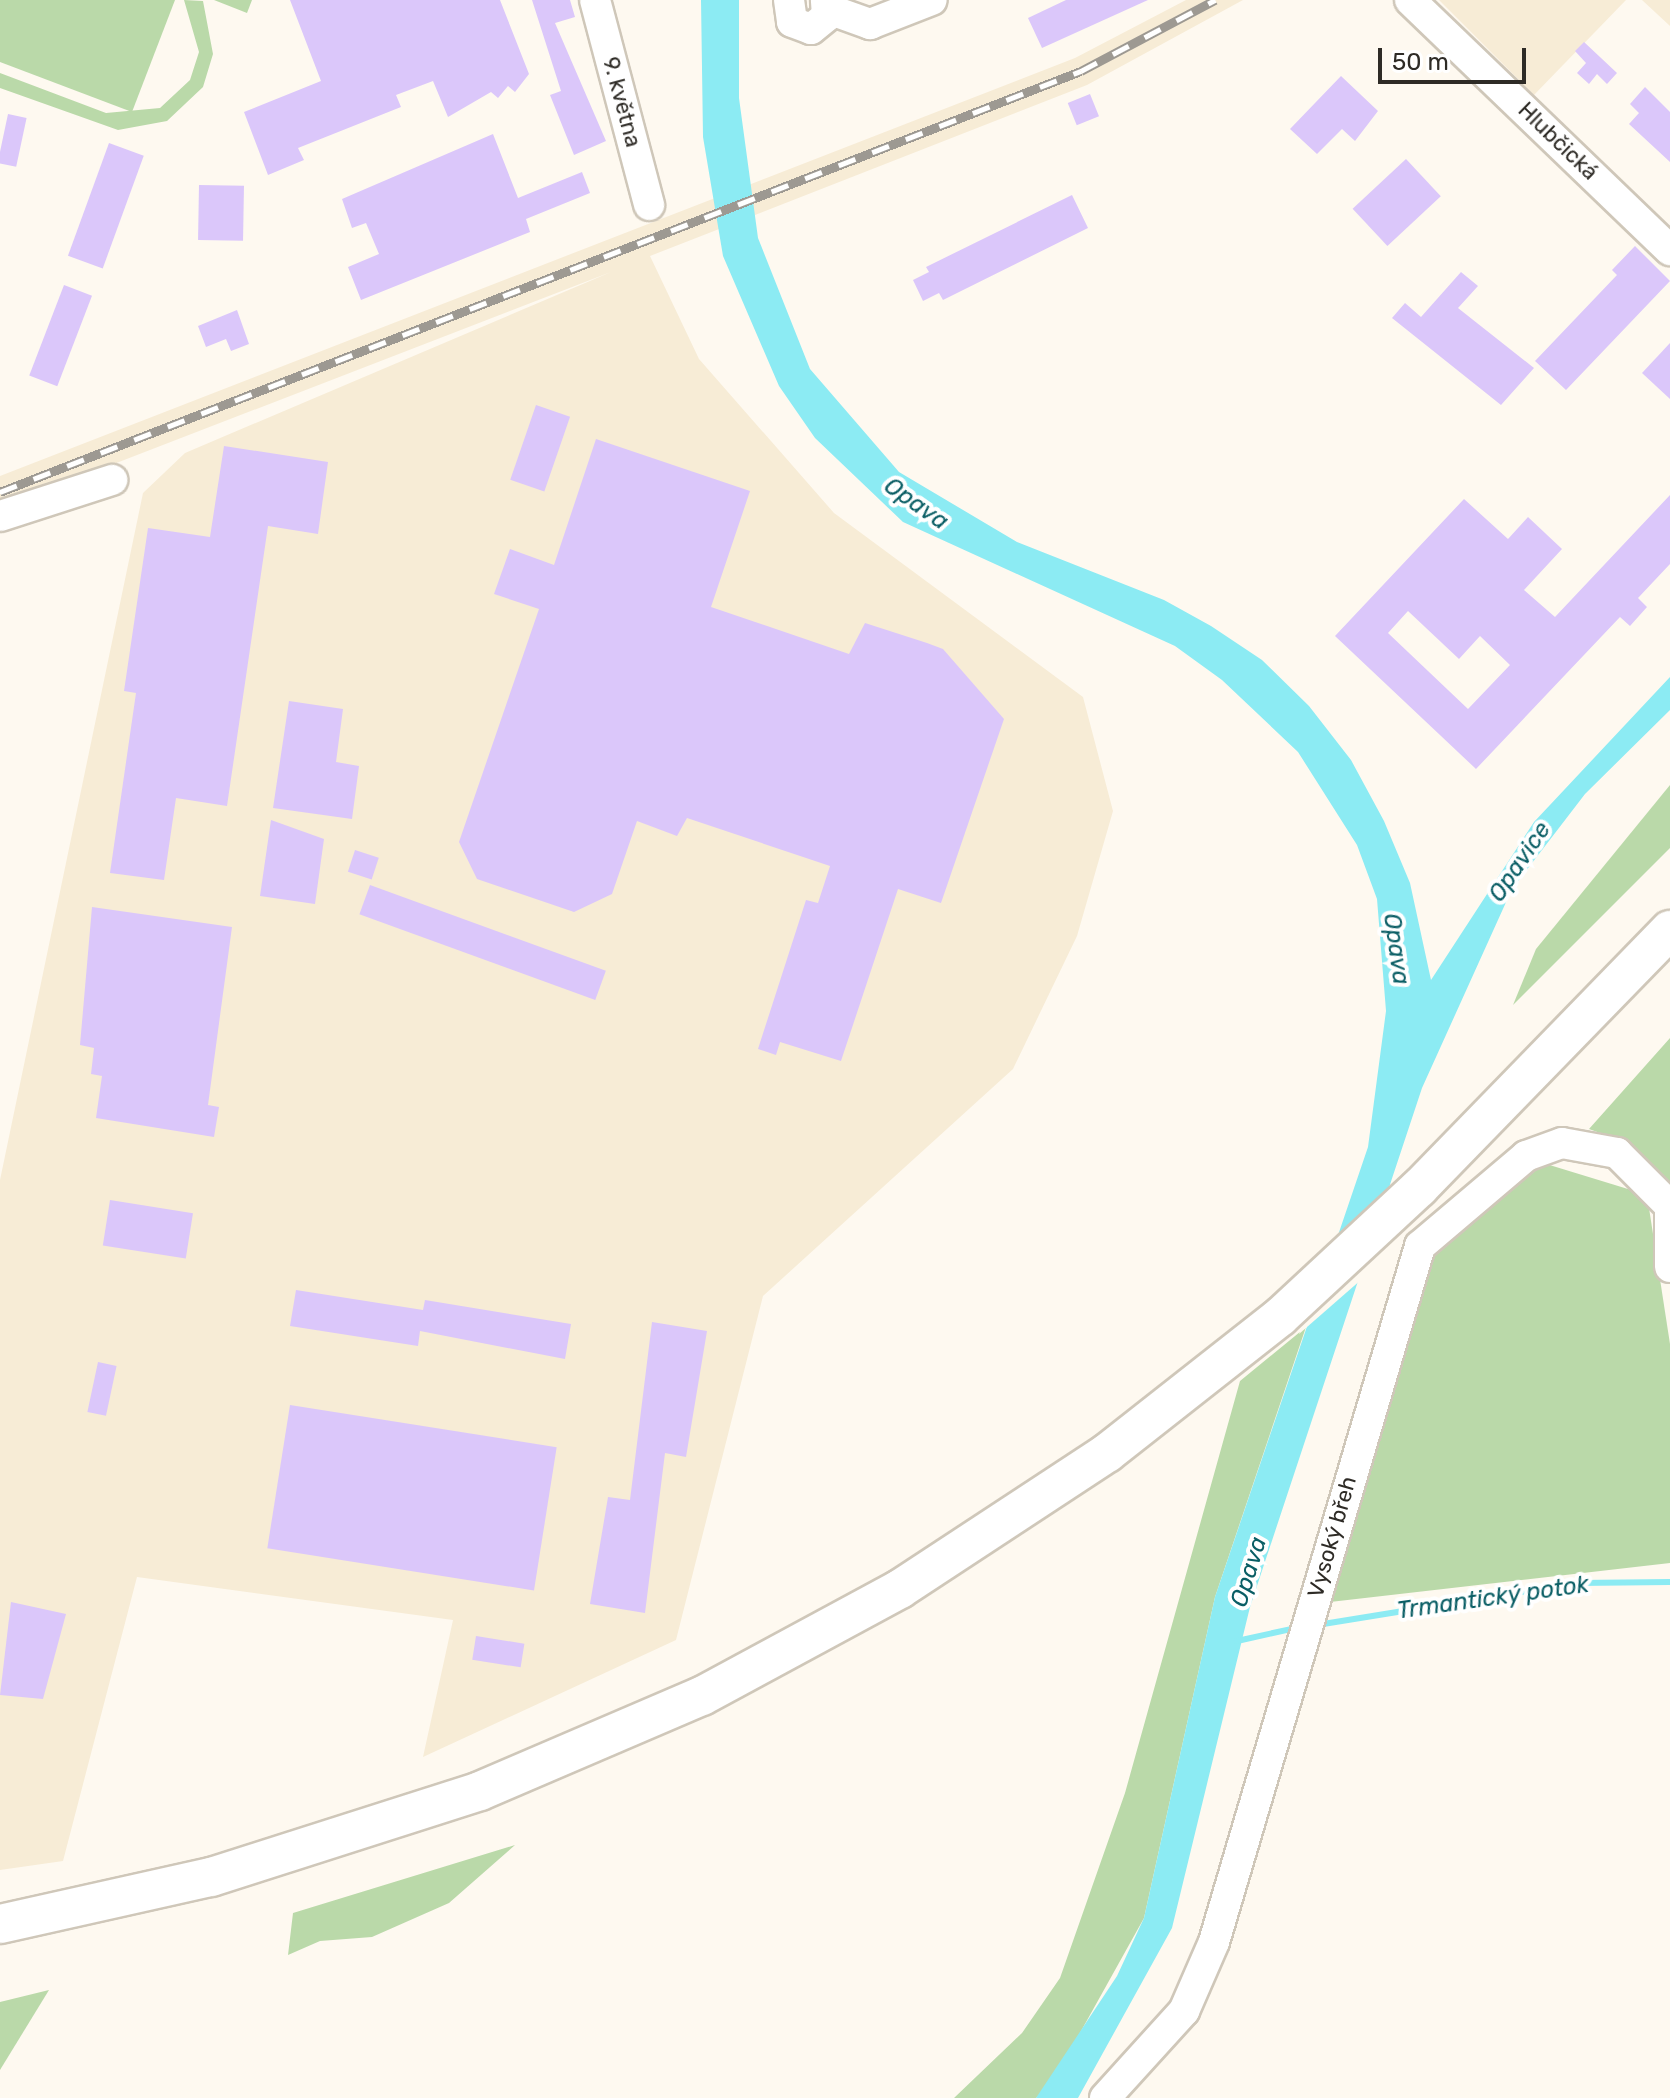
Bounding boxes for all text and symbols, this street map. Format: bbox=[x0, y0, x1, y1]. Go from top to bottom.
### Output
scale bar bbox=[1382, 32, 1530, 82]
text: 50 m bbox=[1392, 48, 1449, 76]
street label: 9. května bbox=[597, 54, 647, 150]
street label: Hlubčická bbox=[1513, 97, 1603, 185]
water label: Opava bbox=[878, 472, 954, 536]
water label: Opavice bbox=[1483, 817, 1557, 907]
water label: Opava bbox=[1377, 911, 1415, 987]
street label: Vysoký břeh bbox=[1302, 1473, 1362, 1601]
water label: Opava bbox=[1225, 1533, 1273, 1611]
water label: Trmantický potok bbox=[1395, 1570, 1591, 1626]

